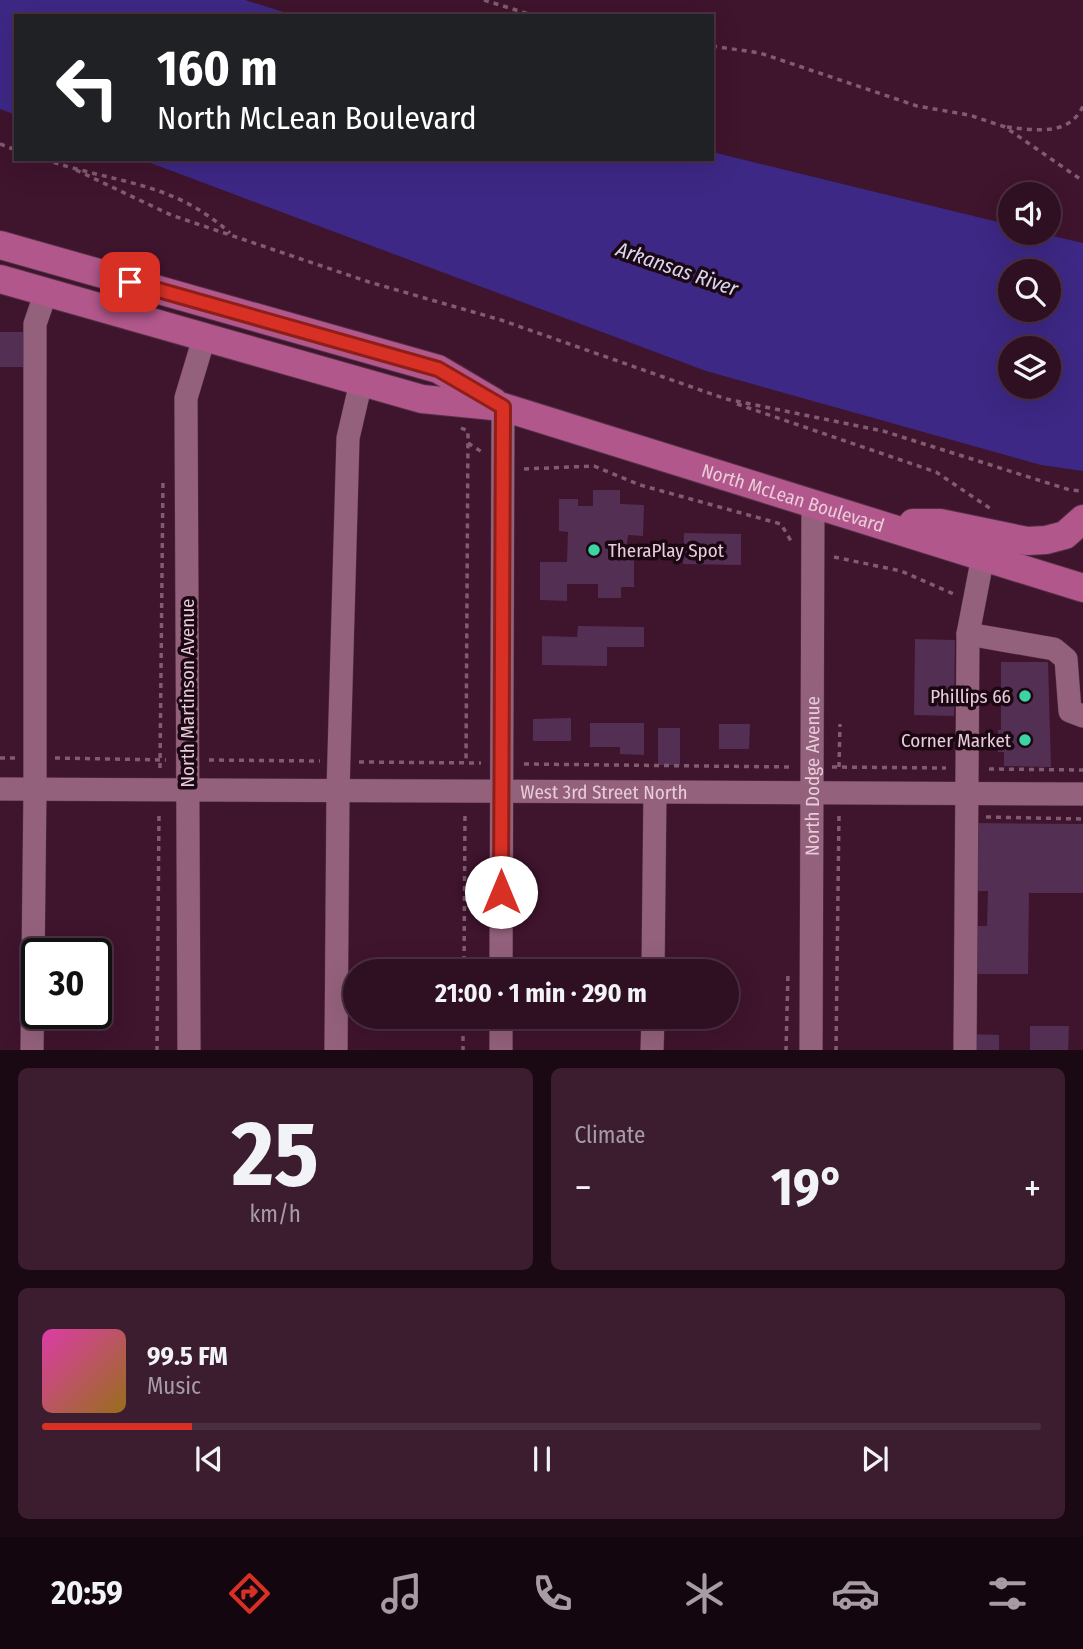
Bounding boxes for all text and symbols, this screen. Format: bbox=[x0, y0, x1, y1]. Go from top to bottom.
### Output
text: 160 m bbox=[157, 39, 278, 98]
icon: left bbox=[42, 42, 133, 133]
text: North McLean Boulevard bbox=[157, 99, 477, 137]
map controls bbox=[998, 182, 1061, 399]
button: sound bbox=[998, 182, 1061, 245]
water label: Arkansas River bbox=[612, 236, 742, 302]
pin bbox=[100, 252, 160, 312]
button: search bbox=[998, 259, 1061, 322]
icon: arrive bbox=[111, 263, 149, 301]
button: layers bbox=[998, 336, 1061, 399]
street label: North McLean Boulevard bbox=[699, 459, 887, 537]
place label: TheraPlay Spot bbox=[608, 539, 725, 562]
marker: TheraPlay Spot bbox=[586, 542, 602, 558]
street label: North Martinson Avenue bbox=[176, 599, 199, 788]
place label: Phillips 66 bbox=[930, 685, 1011, 708]
marker: Phillips 66 bbox=[1017, 688, 1033, 704]
street label: North Dodge Avenue bbox=[801, 696, 824, 856]
place label: Corner Market bbox=[901, 729, 1012, 752]
marker: Corner Market bbox=[1017, 732, 1033, 748]
street label: West 3rd Street North bbox=[520, 780, 688, 804]
position arrow bbox=[464, 855, 538, 929]
speed limit sign: 30 bbox=[21, 938, 112, 1029]
text: 21:00 · 1 min · 290 m bbox=[435, 978, 647, 1009]
text: 25 bbox=[232, 1100, 319, 1209]
text: Climate bbox=[575, 1121, 645, 1149]
text: 19° bbox=[771, 1156, 844, 1219]
text: − bbox=[575, 1165, 592, 1211]
text: + bbox=[1024, 1165, 1041, 1211]
text: km/h bbox=[250, 1200, 301, 1228]
text: 99.5 FM bbox=[147, 1341, 228, 1372]
text: Music bbox=[147, 1372, 201, 1400]
icon: previous bbox=[190, 1440, 228, 1478]
icon: pause bbox=[523, 1440, 561, 1478]
icon: next bbox=[856, 1440, 894, 1478]
icon: directions bbox=[225, 1569, 274, 1618]
icon: music bbox=[377, 1569, 426, 1618]
icon: phone bbox=[528, 1569, 577, 1618]
icon: climate bbox=[680, 1569, 729, 1618]
icon: car bbox=[831, 1569, 880, 1618]
icon: filters bbox=[983, 1569, 1032, 1618]
text: 20:59 bbox=[51, 1574, 123, 1612]

